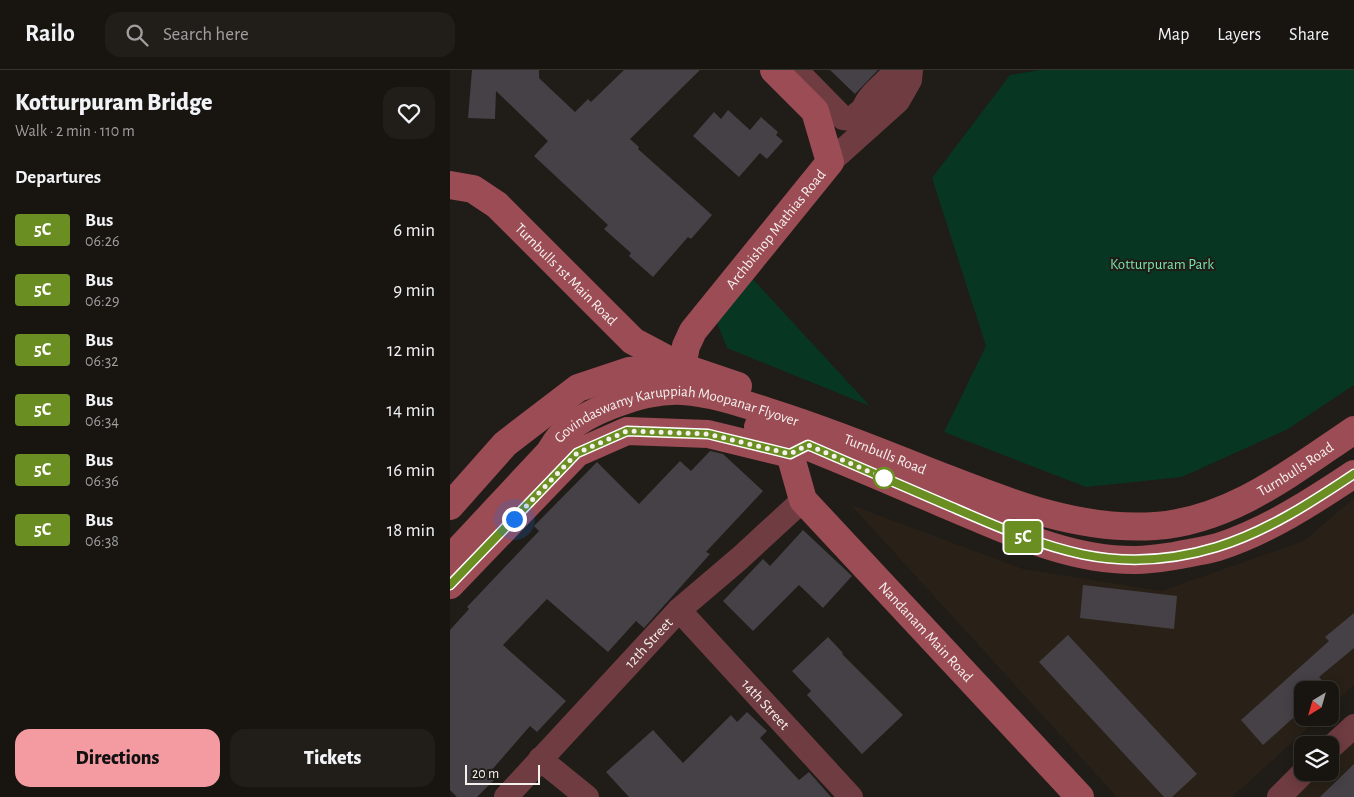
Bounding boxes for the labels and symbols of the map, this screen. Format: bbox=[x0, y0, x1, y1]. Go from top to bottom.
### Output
street label: Archbishop Mathias Road bbox=[723, 167, 829, 292]
street label: Turnbulls 1st Main Road bbox=[512, 221, 620, 329]
park label: Kotturpuram Park bbox=[1110, 257, 1214, 272]
street label: Govindaswamy Karuppiah Moopanar Flyover bbox=[552, 384, 801, 446]
street label: Turnbulls Road bbox=[842, 432, 928, 478]
street label: Turnbulls Road bbox=[1255, 439, 1336, 499]
unlabelled marker bbox=[873, 467, 895, 489]
your location bbox=[502, 507, 527, 532]
line badge: 5C bbox=[1000, 521, 1046, 553]
street label: Nandanam Main Road bbox=[876, 579, 976, 685]
street label: 12th Street bbox=[622, 615, 676, 671]
street label: 14th Street bbox=[738, 676, 792, 733]
north arrow bbox=[1294, 681, 1339, 726]
scale bar bbox=[465, 762, 540, 785]

